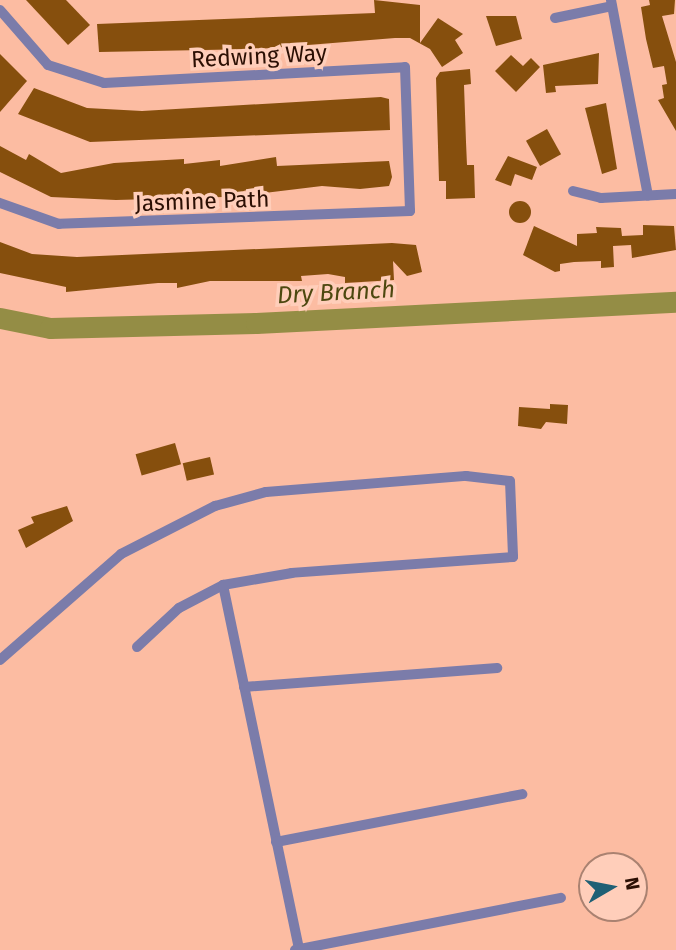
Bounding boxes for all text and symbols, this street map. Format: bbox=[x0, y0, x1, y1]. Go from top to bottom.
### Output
street label: Redwing Way bbox=[190, 39, 328, 73]
street label: Jasmine Path bbox=[134, 185, 270, 217]
water label: Dry Branch bbox=[276, 276, 396, 310]
north arrow bbox=[578, 852, 648, 922]
text: N bbox=[620, 875, 645, 892]

